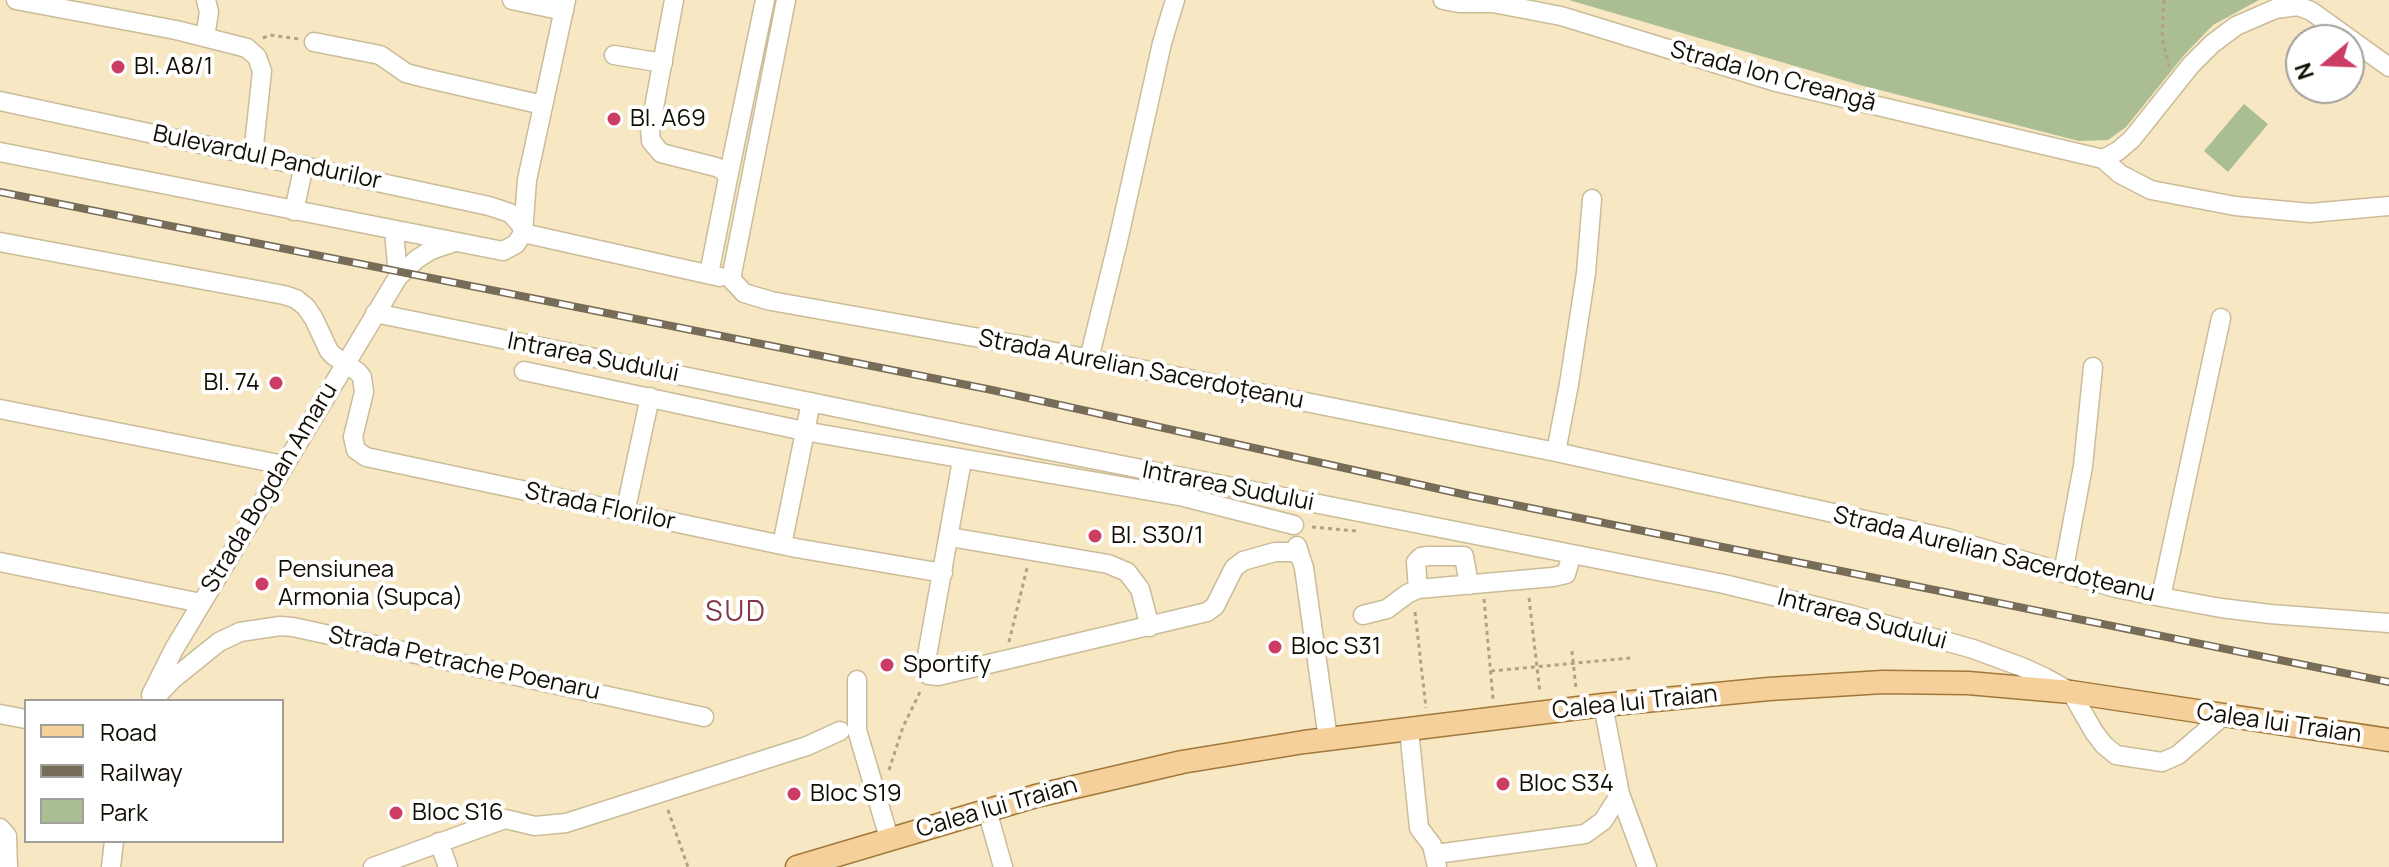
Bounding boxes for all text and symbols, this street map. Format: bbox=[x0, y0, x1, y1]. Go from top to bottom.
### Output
north arrow bbox=[2285, 24, 2365, 104]
street label: Strada Ion Creangă bbox=[1667, 36, 1879, 118]
place label: Bl. A8/1 bbox=[134, 53, 213, 81]
marker: Bl. A8/1 bbox=[109, 58, 127, 76]
text: N bbox=[2287, 59, 2321, 84]
place label: Bl. A69 bbox=[630, 105, 706, 133]
marker: Bl. A69 bbox=[605, 110, 623, 128]
street label: Bulevardul Pandurilor bbox=[150, 120, 384, 196]
street label: Strada Aurelian Sacerdoțeanu bbox=[976, 324, 1306, 416]
street label: Intrarea Sudului bbox=[505, 327, 681, 389]
place label: Bl. 74 bbox=[204, 369, 260, 397]
marker: Bl. 74 bbox=[267, 374, 285, 392]
street label: Strada Bogdan Amaru bbox=[196, 378, 344, 598]
street label: Intrarea Sudului bbox=[1140, 456, 1316, 518]
street label: Strada Florilor bbox=[522, 477, 678, 537]
street label: Strada Aurelian Sacerdoțeanu bbox=[1830, 501, 2158, 609]
place label: Bl. S30/1 bbox=[1111, 522, 1204, 550]
marker: Bl. S30/1 bbox=[1086, 527, 1104, 545]
place label: Pensiunea Armonia (Supca) bbox=[278, 556, 463, 612]
marker: Pensiunea Armonia (Supca) bbox=[253, 575, 271, 593]
street label: Intrarea Sudului bbox=[1774, 584, 1950, 656]
district label: SUD bbox=[705, 596, 767, 630]
street label: Strada Petrache Poenaru bbox=[326, 621, 602, 707]
place label: Bloc S31 bbox=[1291, 633, 1381, 661]
marker: Bloc S31 bbox=[1266, 638, 1284, 656]
place label: Sportify bbox=[903, 651, 991, 679]
marker: Sportify bbox=[878, 656, 896, 674]
street label: Calea lui Traian bbox=[1551, 680, 1719, 726]
street label: Calea lui Traian bbox=[2195, 698, 2363, 750]
legend bbox=[24, 699, 284, 843]
text: Road bbox=[100, 715, 157, 748]
text: Railway bbox=[100, 755, 183, 788]
place label: Bloc S34 bbox=[1519, 770, 1614, 798]
street label: Calea lui Traian bbox=[913, 771, 1081, 845]
marker: Bloc S34 bbox=[1494, 775, 1512, 793]
place label: Bloc S19 bbox=[810, 780, 902, 808]
marker: Bloc S19 bbox=[785, 785, 803, 803]
text: Park bbox=[100, 795, 148, 828]
place label: Bloc S16 bbox=[412, 799, 504, 827]
marker: Bloc S16 bbox=[387, 804, 405, 822]

